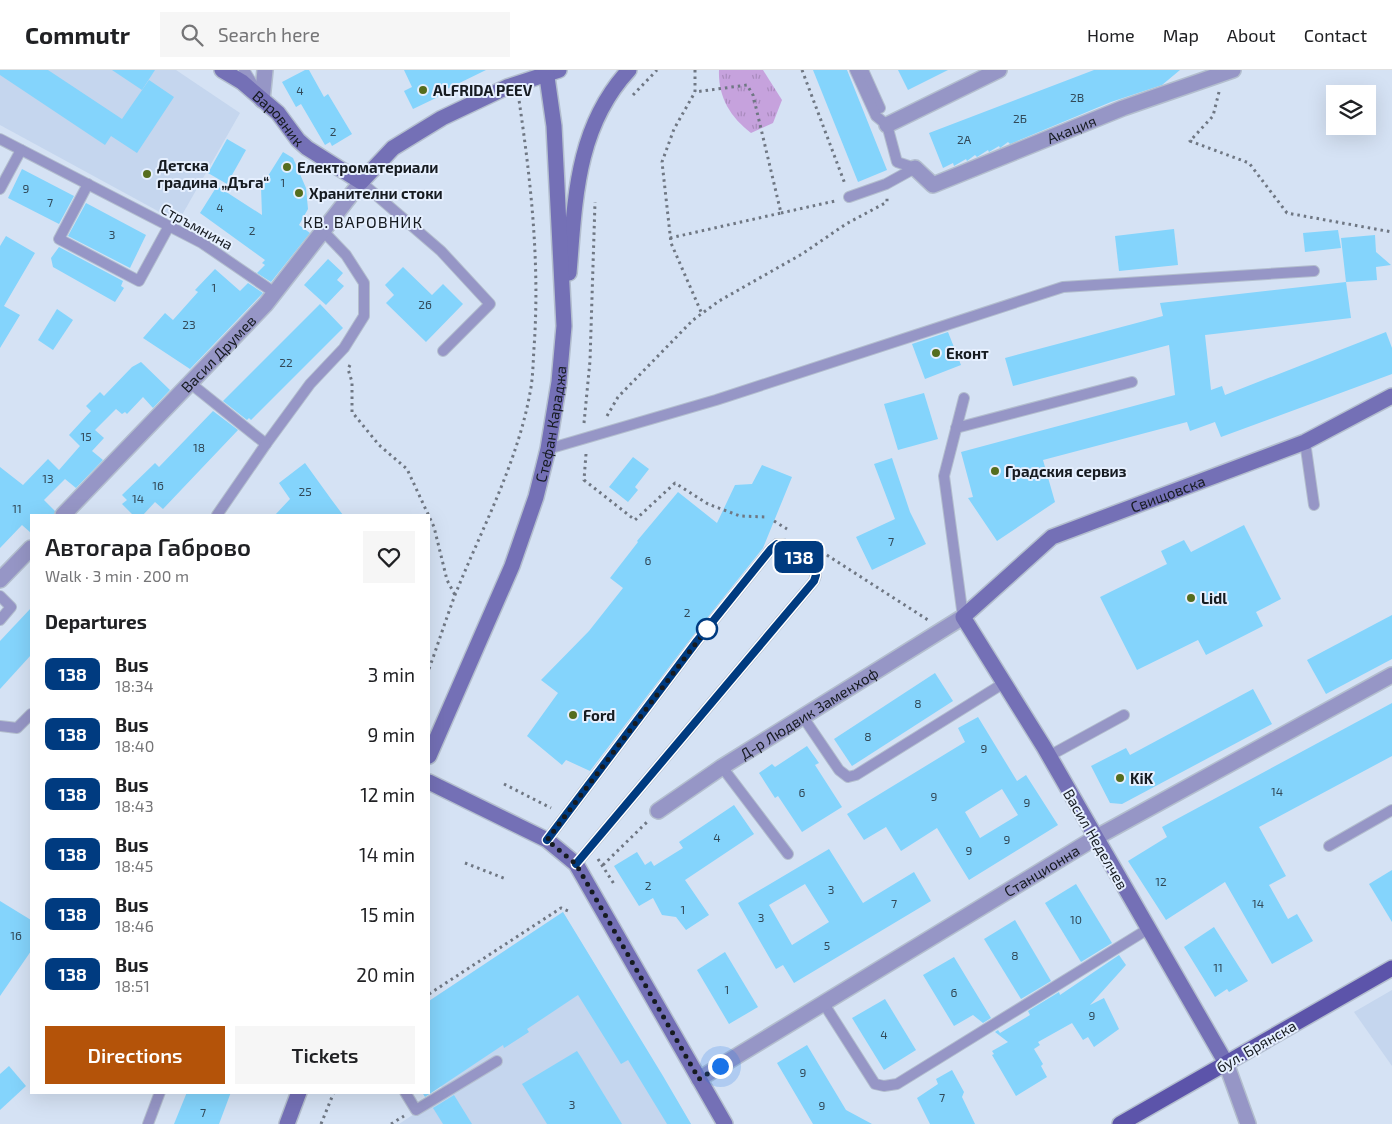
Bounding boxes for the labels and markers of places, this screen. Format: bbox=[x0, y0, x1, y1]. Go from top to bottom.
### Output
place label: ALFRIDA PEEV bbox=[433, 81, 533, 99]
marker: ALFRIDA PEEV bbox=[417, 84, 429, 96]
place label: Детска градина „Дъга“ bbox=[157, 156, 269, 191]
place label: Електроматериали bbox=[297, 158, 438, 176]
marker: Електроматериали bbox=[281, 161, 293, 173]
marker: Детска градина „Дъга“ bbox=[141, 168, 153, 180]
place label: Хранителни стоки bbox=[309, 184, 443, 202]
marker: Хранителни стоки bbox=[293, 187, 305, 199]
place label: Еконт bbox=[946, 344, 989, 362]
marker: Еконт bbox=[930, 347, 942, 359]
place label: Градския сервиз bbox=[1005, 462, 1127, 480]
marker: Градския сервиз bbox=[989, 465, 1001, 477]
place label: Lidl bbox=[1201, 589, 1227, 607]
marker: Lidl bbox=[1185, 592, 1197, 604]
unlabelled marker bbox=[696, 618, 718, 640]
place label: Ford bbox=[583, 706, 615, 724]
marker: Ford bbox=[567, 709, 579, 721]
place label: KiK bbox=[1130, 769, 1154, 787]
marker: KiK bbox=[1114, 772, 1126, 784]

